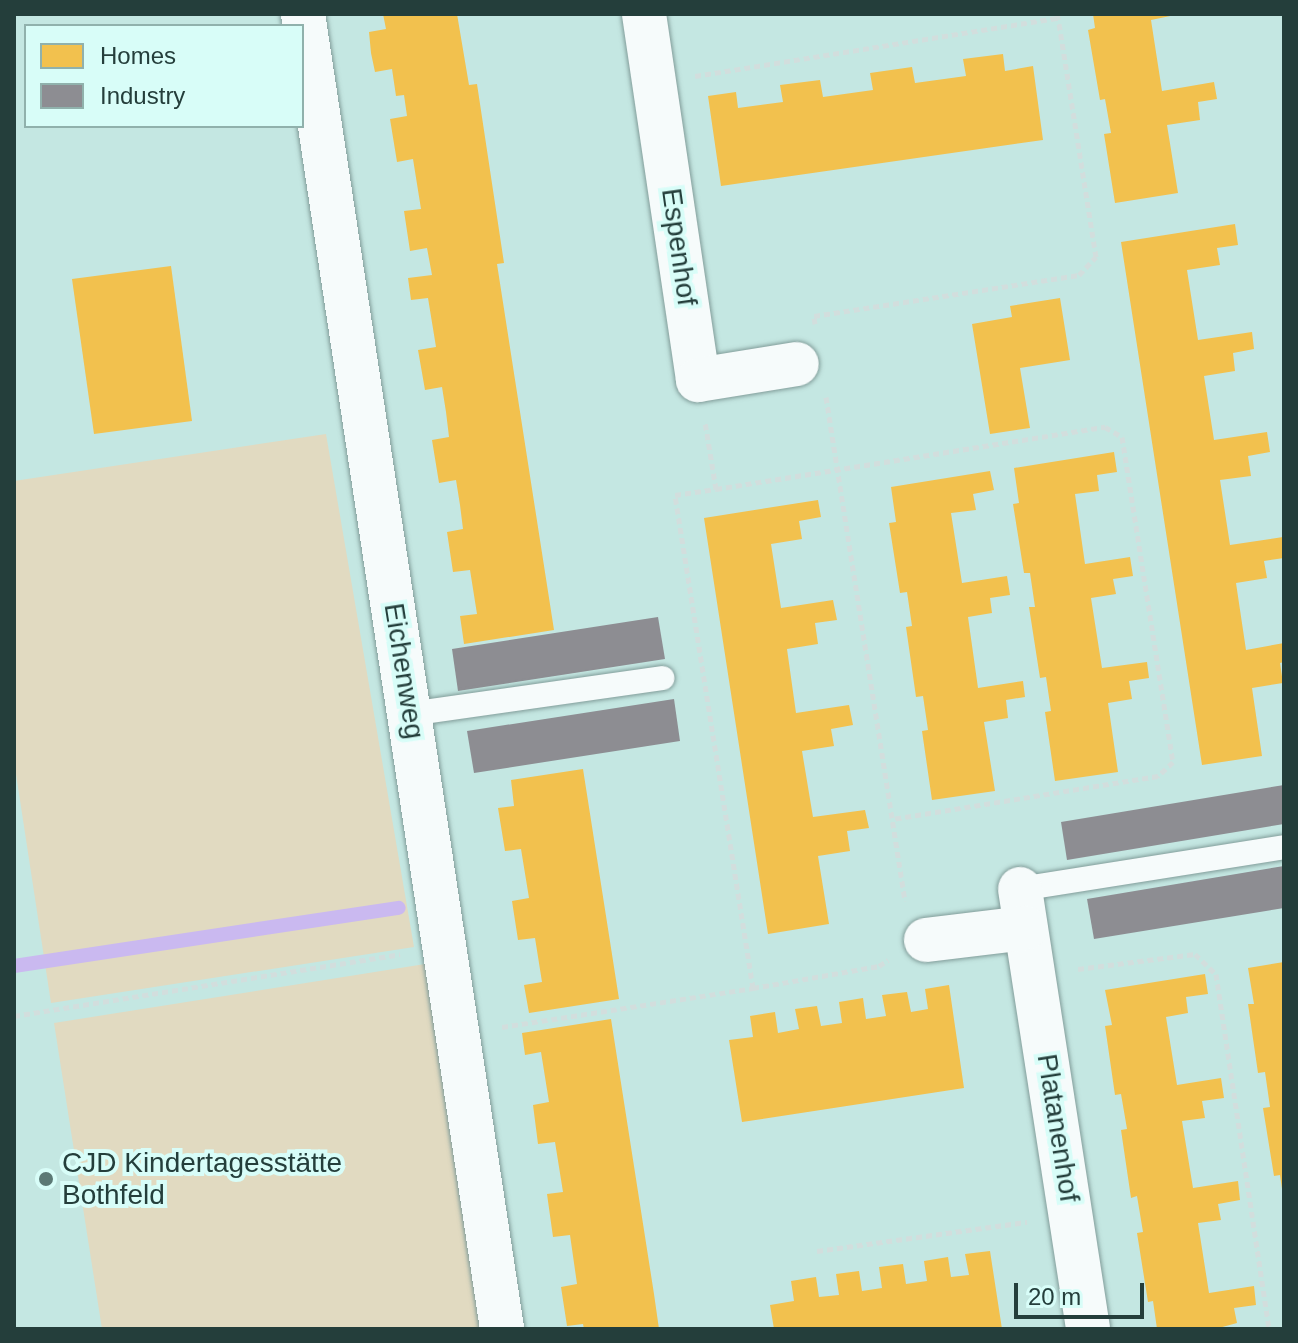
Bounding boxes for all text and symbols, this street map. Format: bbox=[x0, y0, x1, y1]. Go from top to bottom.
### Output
legend bbox=[24, 24, 304, 128]
text: Homes bbox=[100, 42, 176, 69]
text: Industry bbox=[100, 82, 185, 109]
street label: Espenhof bbox=[654, 186, 704, 308]
street label: Eichenweg bbox=[377, 601, 431, 741]
street label: Platanenhof bbox=[1030, 1052, 1086, 1204]
place label: CJD Kindertagesstätte Bothfeld bbox=[62, 1146, 342, 1212]
marker: CJD Kindertagesstätte Bothfeld bbox=[37, 1170, 55, 1188]
scale bar bbox=[1018, 1267, 1148, 1317]
text: 20 m bbox=[1028, 1283, 1081, 1310]

